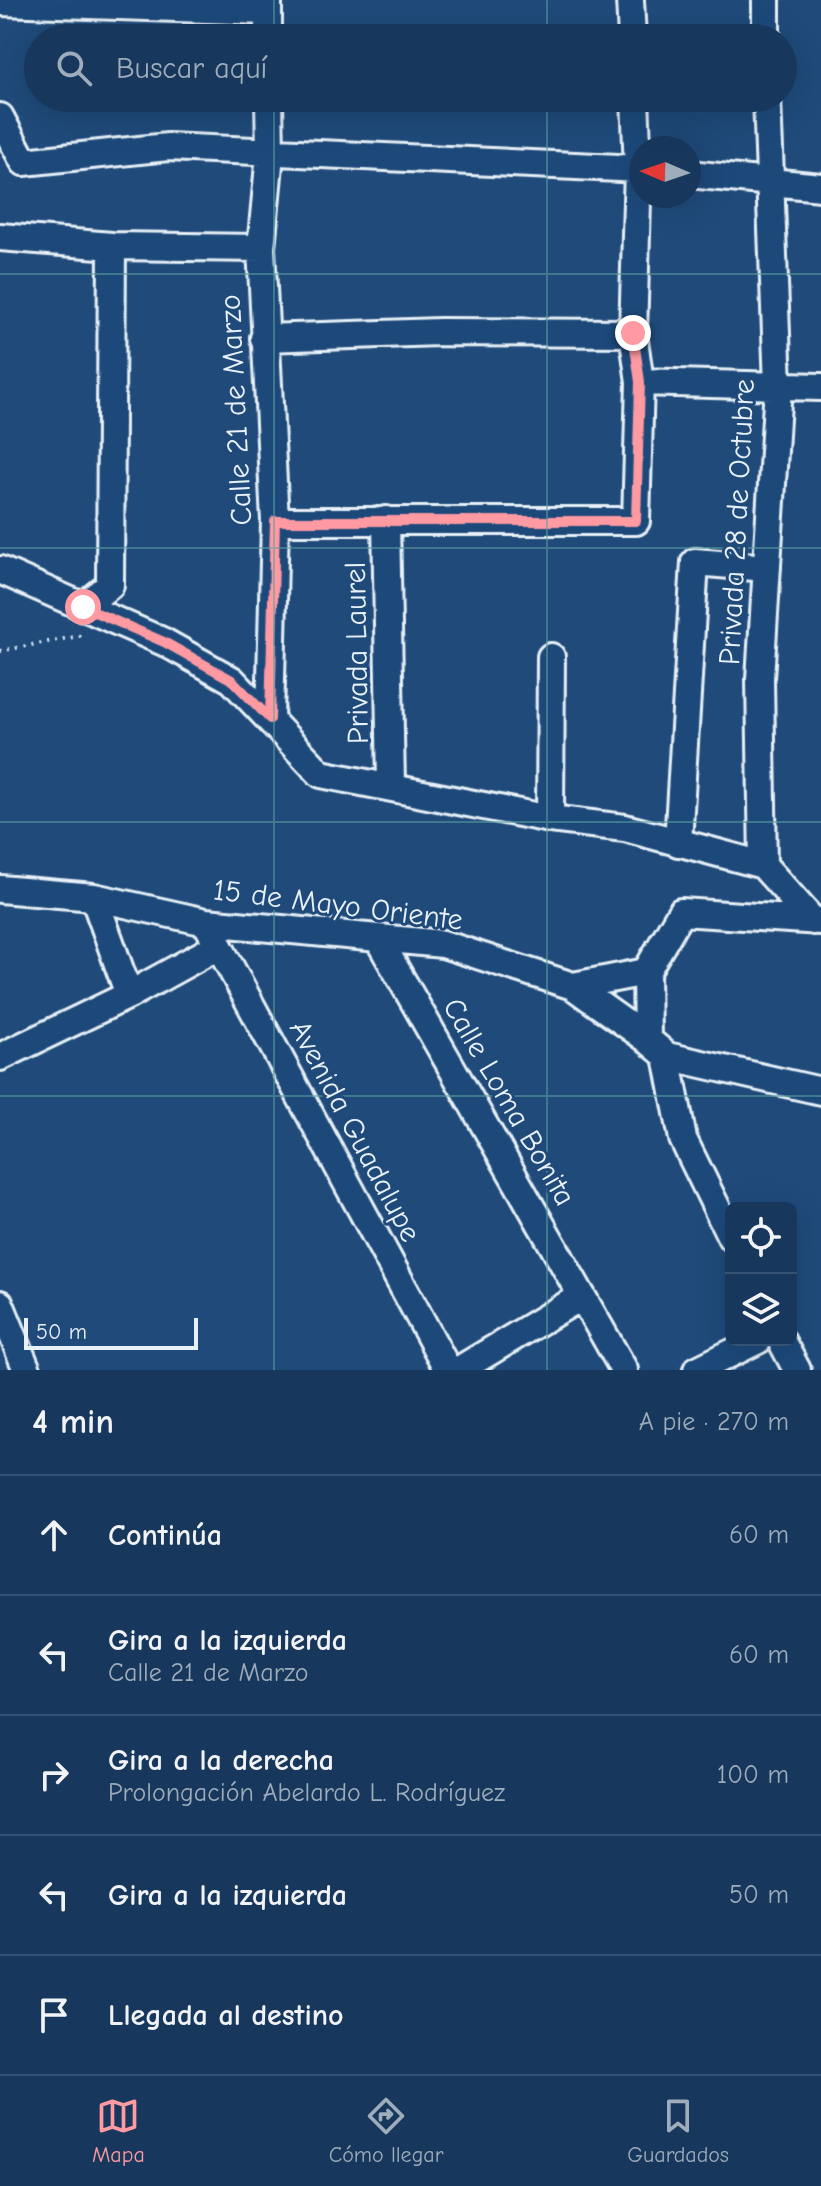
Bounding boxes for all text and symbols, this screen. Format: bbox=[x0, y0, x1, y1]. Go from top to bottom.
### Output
search box bbox=[24, 24, 797, 112]
icon: search bbox=[52, 46, 96, 90]
text: Buscar aquí bbox=[116, 51, 267, 86]
north arrow bbox=[629, 136, 701, 208]
street label: Calle 21 de Marzo bbox=[212, 294, 260, 526]
route end bbox=[615, 315, 651, 351]
street label: Privada 28 de Octubre bbox=[712, 378, 762, 666]
street label: Privada Laurel bbox=[338, 561, 376, 745]
route start bbox=[65, 589, 101, 625]
street label: 15 de Mayo Oriente bbox=[211, 872, 465, 938]
street label: Calle Loma Bonita bbox=[435, 992, 583, 1212]
street label: Avenida Guadalupe bbox=[282, 1014, 428, 1248]
map controls bbox=[725, 1202, 797, 1346]
button: locate bbox=[725, 1202, 797, 1274]
button: layers bbox=[725, 1274, 797, 1346]
scale bar bbox=[24, 1314, 198, 1350]
text: 50 m bbox=[36, 1319, 87, 1345]
text: 4 min bbox=[32, 1402, 114, 1442]
text: A pie · 270 m bbox=[639, 1407, 789, 1437]
icon: ahead bbox=[32, 1513, 76, 1557]
text: Continúa bbox=[108, 1518, 222, 1553]
text: 60 m bbox=[729, 1520, 789, 1550]
text: Gira a la izquierda bbox=[108, 1623, 347, 1658]
icon: left bbox=[32, 1633, 76, 1677]
text: 60 m bbox=[729, 1640, 789, 1670]
text: Calle 21 de Marzo bbox=[108, 1658, 309, 1688]
text: Gira a la derecha bbox=[108, 1743, 334, 1778]
icon: right bbox=[32, 1753, 76, 1797]
text: 100 m bbox=[717, 1760, 789, 1790]
text: Prolongación Abelardo L. Rodríguez bbox=[108, 1778, 505, 1808]
icon: left bbox=[32, 1873, 76, 1917]
text: Gira a la izquierda bbox=[108, 1878, 347, 1913]
text: 50 m bbox=[729, 1880, 789, 1910]
icon: arrive bbox=[32, 1993, 76, 2037]
text: Llegada al destino bbox=[108, 1998, 344, 2033]
tab: Mapa bbox=[92, 2094, 145, 2168]
tab: Cómo llegar bbox=[329, 2094, 443, 2168]
tab: Guardados bbox=[627, 2094, 729, 2168]

